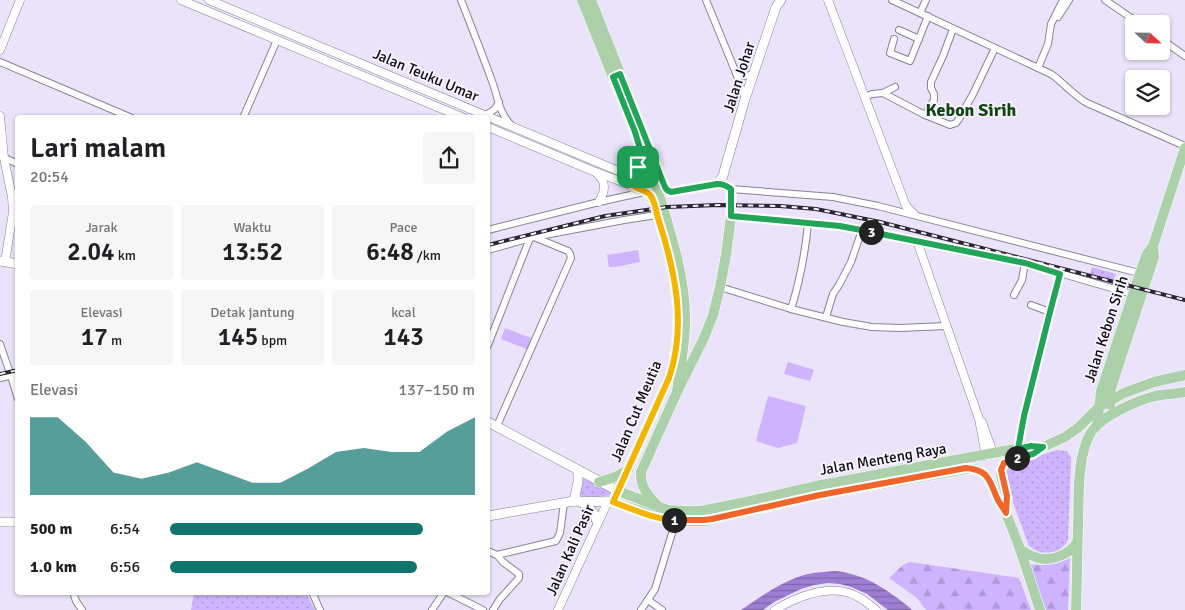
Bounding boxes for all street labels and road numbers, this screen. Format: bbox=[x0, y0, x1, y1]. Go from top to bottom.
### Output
street label: Jalan Johar bbox=[719, 39, 759, 115]
street label: Jalan Teuku Umar bbox=[370, 45, 482, 106]
street label: Jalan Kebon Sirih bbox=[1080, 273, 1132, 385]
street label: Jalan Cut Meutia bbox=[607, 358, 665, 464]
street label: Jalan Menteng Raya bbox=[818, 439, 948, 479]
street label: Jalan Kali Pasir bbox=[542, 501, 598, 598]

